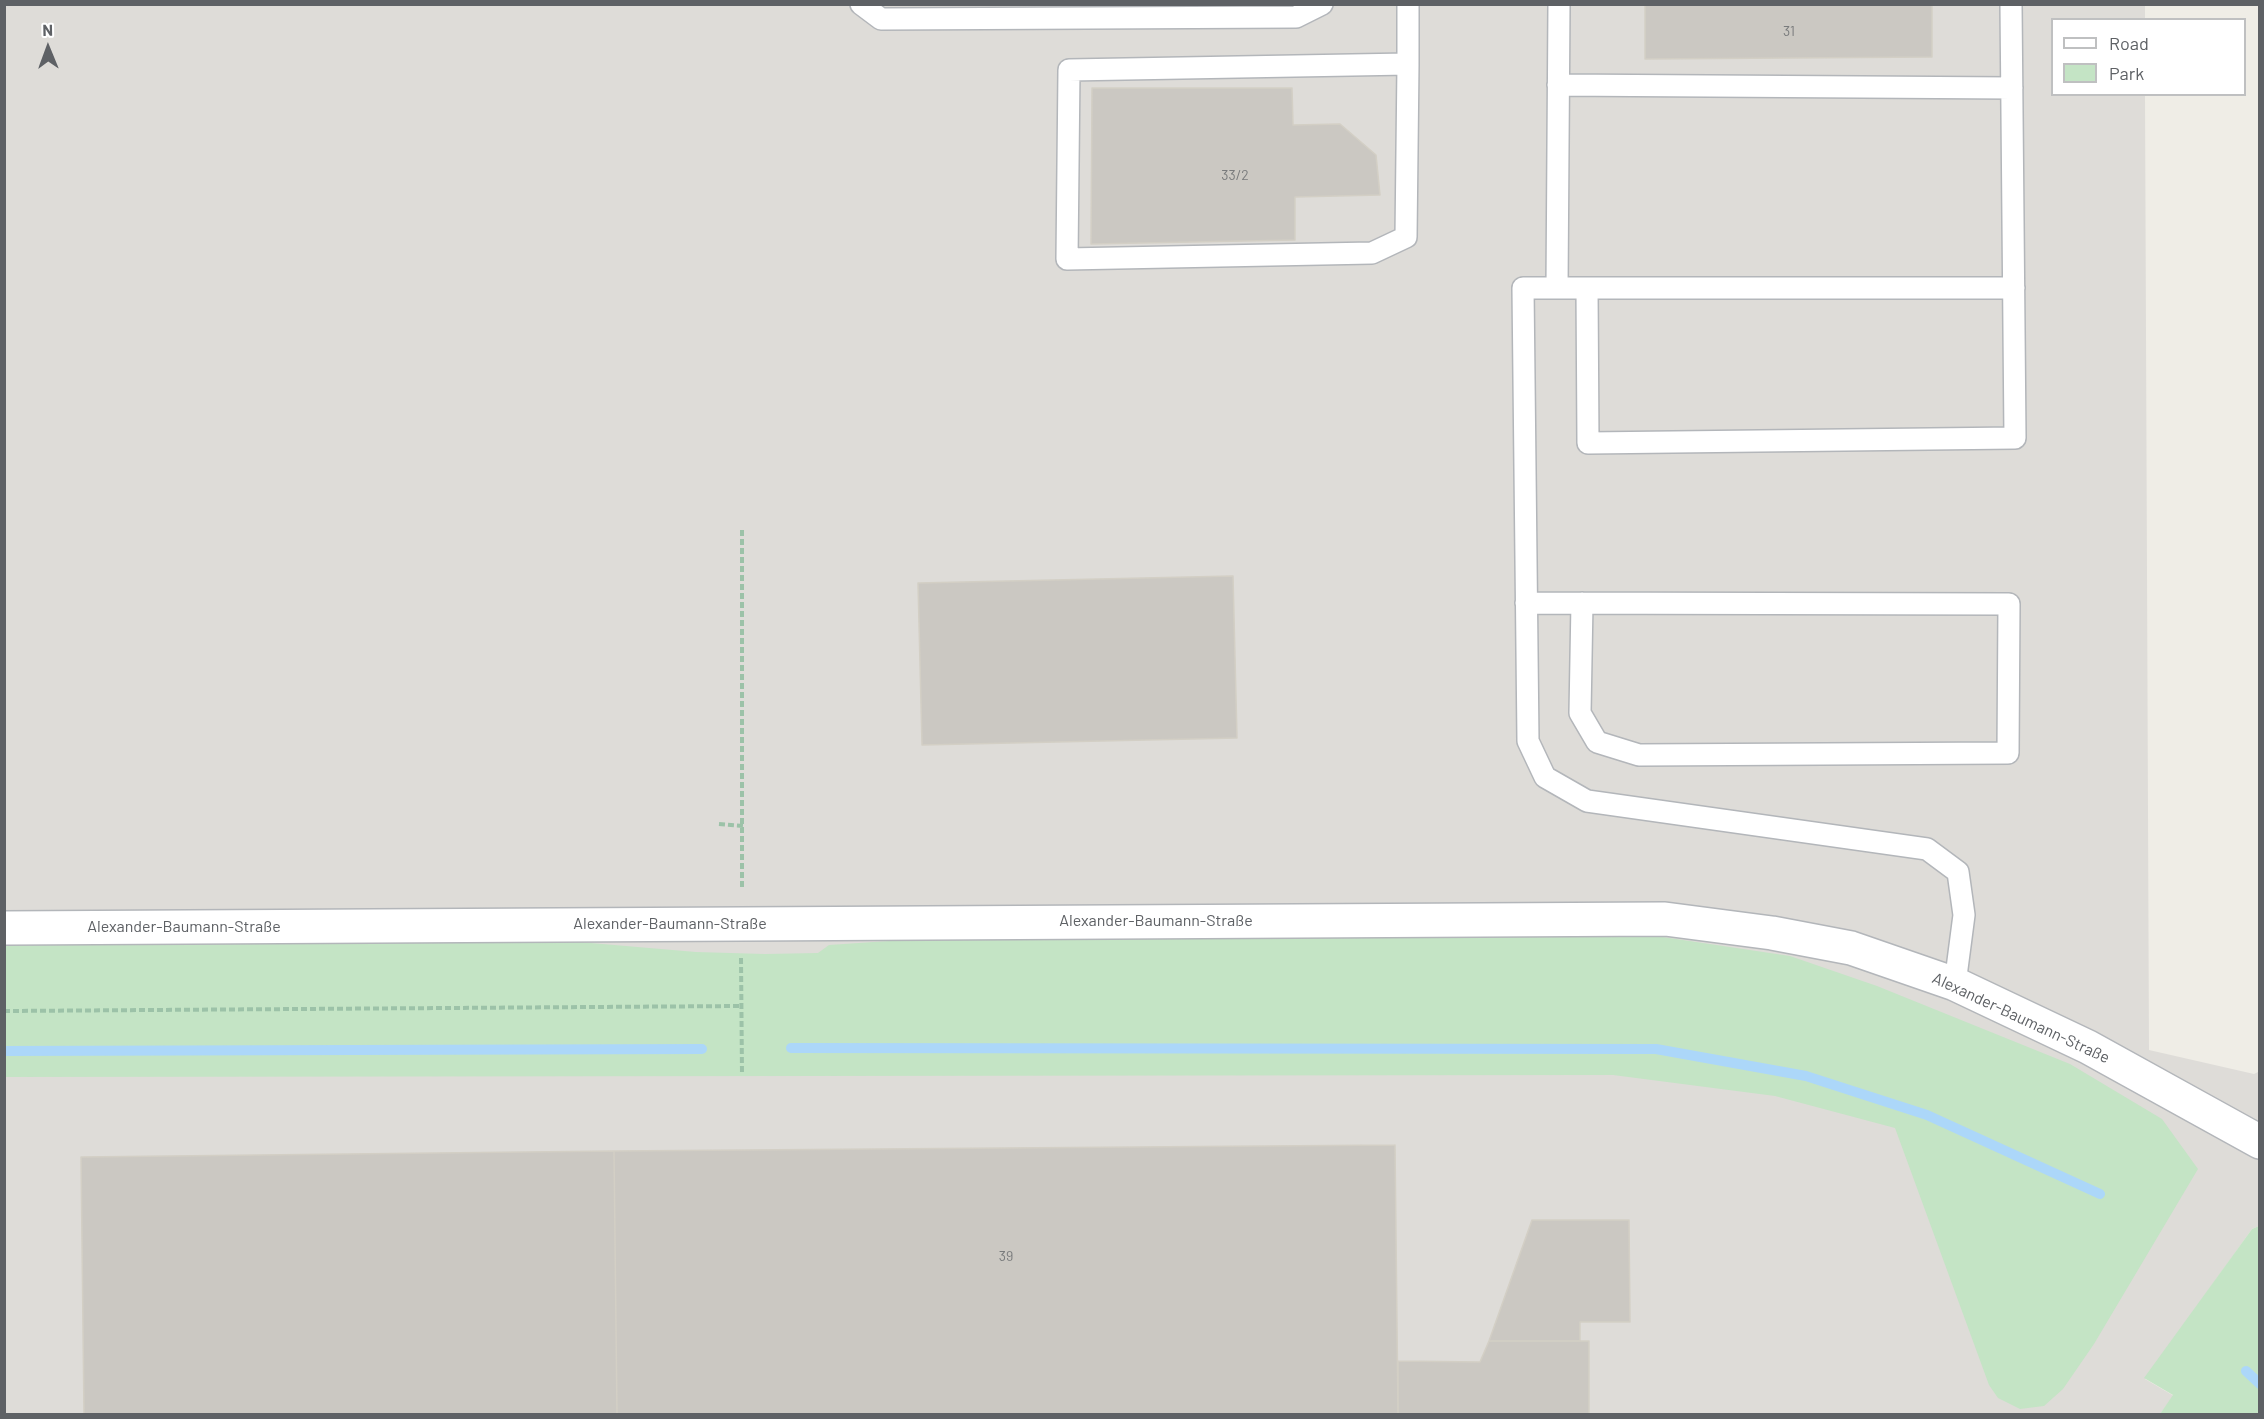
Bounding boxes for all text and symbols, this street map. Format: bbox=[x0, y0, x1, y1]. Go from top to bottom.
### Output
north arrow bbox=[18, 18, 78, 78]
legend bbox=[2051, 18, 2246, 96]
text: N bbox=[42, 20, 53, 39]
house number: 31 bbox=[1783, 23, 1795, 39]
text: Road bbox=[2109, 32, 2149, 54]
text: Park bbox=[2109, 62, 2144, 84]
house number: 33/2 bbox=[1221, 167, 1249, 183]
street label: Alexander-Baumann-Straße bbox=[1059, 911, 1253, 931]
street label: Alexander-Baumann-Straße bbox=[573, 914, 767, 934]
street label: Alexander-Baumann-Straße bbox=[87, 917, 281, 937]
street label: Alexander-Baumann-Straße bbox=[1929, 968, 2113, 1068]
house number: 39 bbox=[999, 1248, 1013, 1264]

